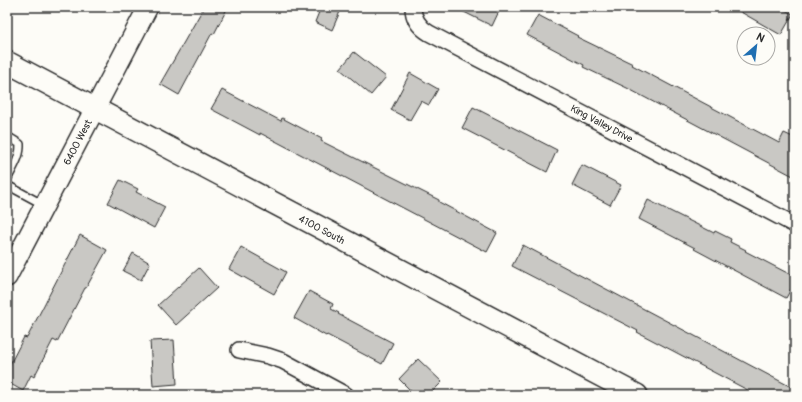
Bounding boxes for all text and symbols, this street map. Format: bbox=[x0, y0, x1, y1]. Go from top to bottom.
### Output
north arrow bbox=[736, 26, 776, 66]
text: N bbox=[754, 30, 767, 45]
street label: King Valley Drive bbox=[568, 102, 635, 145]
street label: 6400 West bbox=[61, 117, 95, 167]
street label: 4100 South bbox=[296, 213, 347, 247]

